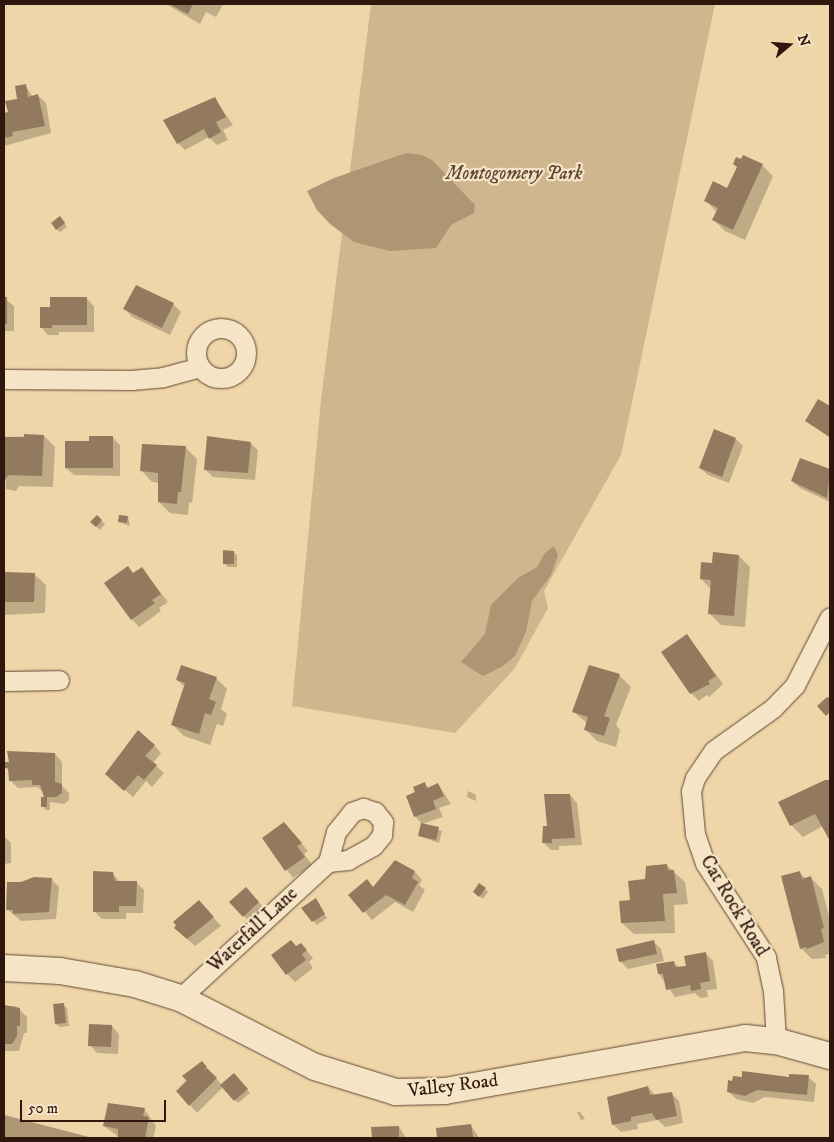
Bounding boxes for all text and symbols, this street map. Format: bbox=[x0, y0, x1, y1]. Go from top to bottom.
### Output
north arrow bbox=[764, 20, 814, 70]
text: N bbox=[793, 32, 814, 49]
park label: Montogomery Park bbox=[446, 163, 582, 185]
street label: Cat Rock Road bbox=[695, 851, 773, 961]
street label: Waterfall Lane bbox=[203, 883, 303, 977]
street label: Valley Road bbox=[407, 1069, 499, 1103]
scale bar bbox=[22, 1090, 169, 1122]
text: 50 m bbox=[28, 1099, 58, 1118]

